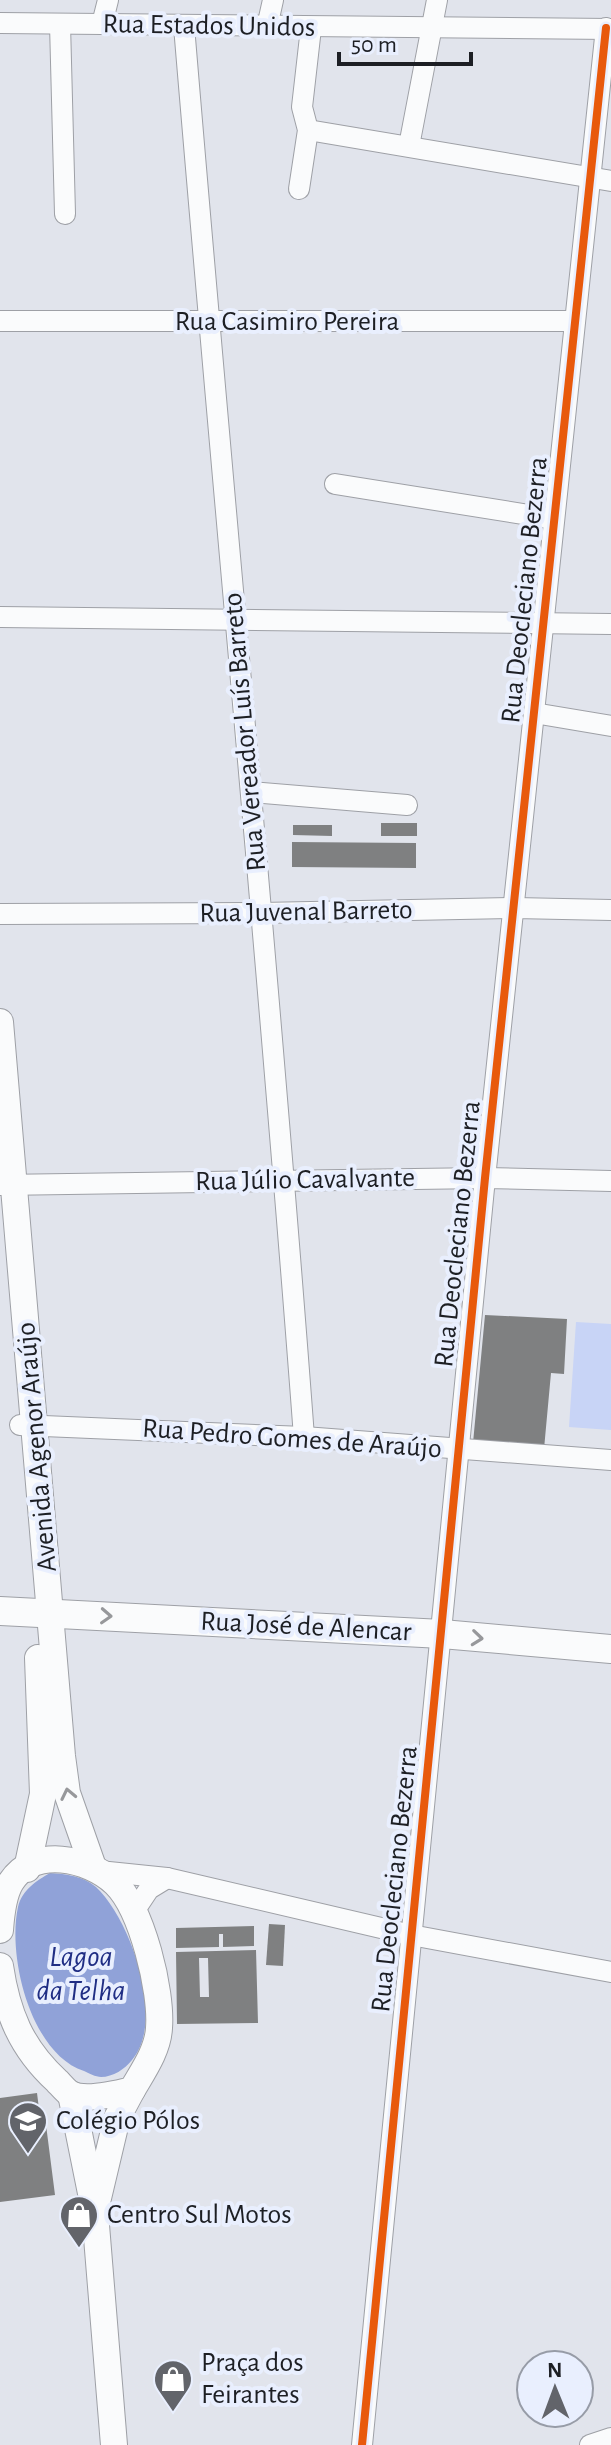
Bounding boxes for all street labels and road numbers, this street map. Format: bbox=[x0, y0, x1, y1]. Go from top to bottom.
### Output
street label: Rua Estados Unidos bbox=[102, 10, 316, 42]
street label: Rua Casimiro Pereira bbox=[175, 308, 399, 336]
street label: Rua Deocleciano Bezerra bbox=[497, 455, 553, 725]
street label: Rua Vereador Luís Barreto bbox=[219, 592, 271, 872]
street label: Rua Juvenal Barreto bbox=[199, 896, 413, 928]
street label: Rua Deocleciano Bezerra bbox=[430, 1099, 486, 1369]
street label: Rua Júlio Cavalvante bbox=[195, 1164, 415, 1196]
street label: Avenida Agenor Araújo bbox=[12, 1321, 62, 1573]
street label: Rua Pedro Gomes de Araújo bbox=[141, 1415, 443, 1463]
street label: Rua José de Alencar bbox=[200, 1607, 412, 1647]
street label: Rua Deocleciano Bezerra bbox=[367, 1744, 423, 2014]

